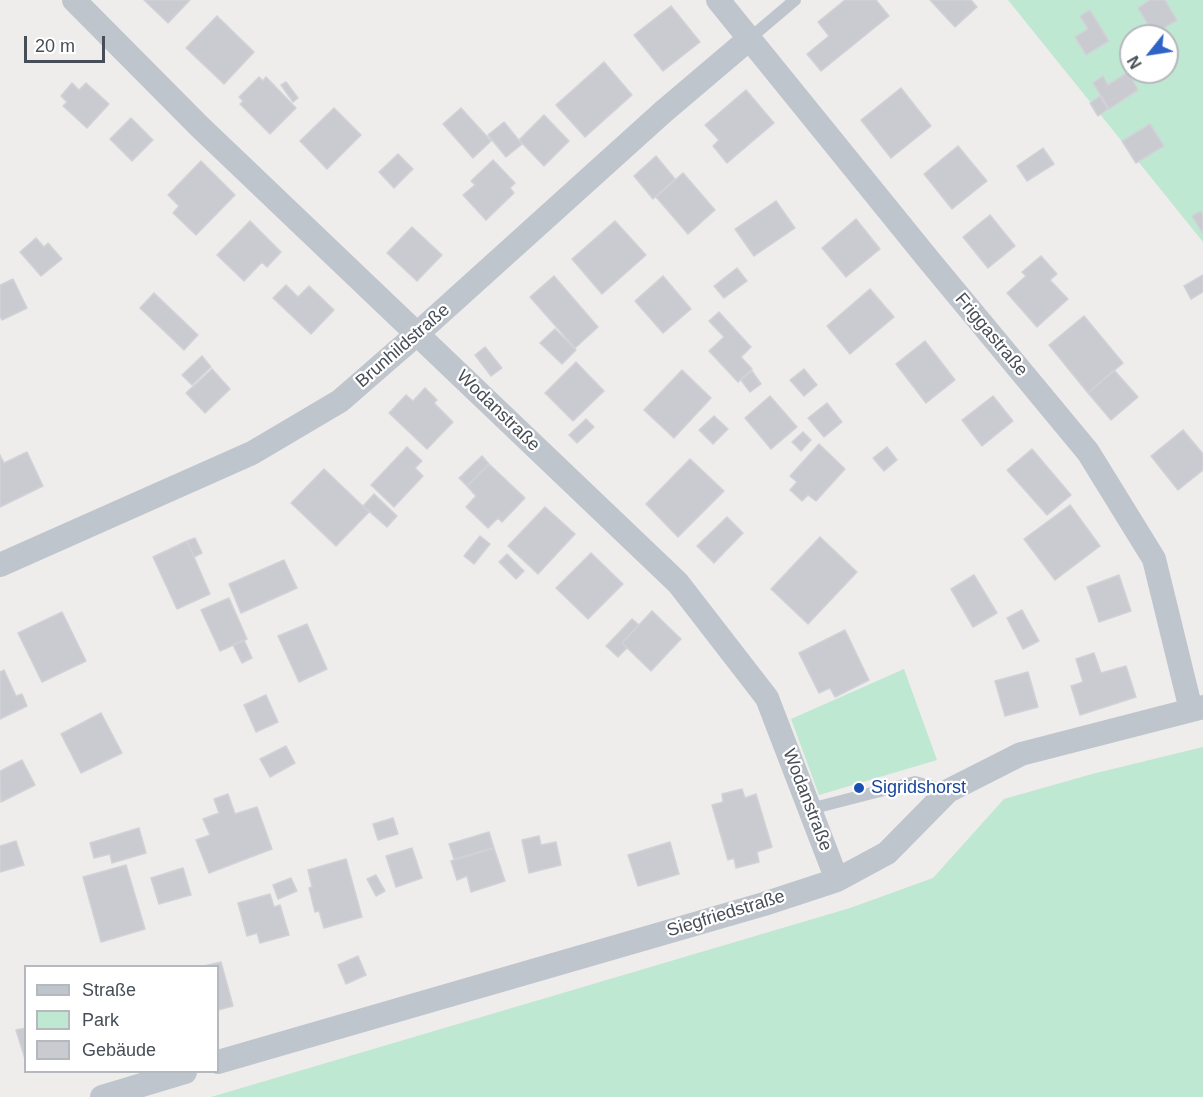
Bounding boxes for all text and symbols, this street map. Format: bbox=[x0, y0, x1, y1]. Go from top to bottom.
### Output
scale bar bbox=[27, 24, 108, 62]
north arrow bbox=[1119, 24, 1179, 84]
text: 20 m bbox=[35, 36, 75, 56]
text: N bbox=[1124, 53, 1145, 72]
street label: Friggastraße bbox=[950, 289, 1032, 381]
street label: Brunhildstraße bbox=[352, 299, 454, 393]
street label: Wodanstraße bbox=[452, 366, 544, 456]
street label: Wodanstraße bbox=[778, 746, 836, 854]
place label: Sigridshorst bbox=[871, 777, 966, 799]
marker: Sigridshorst bbox=[852, 781, 866, 795]
street label: Siegfriedstraße bbox=[664, 886, 788, 942]
legend bbox=[24, 965, 219, 1073]
text: Straße bbox=[82, 980, 136, 1000]
text: Park bbox=[82, 1010, 119, 1030]
text: Gebäude bbox=[82, 1040, 156, 1060]

